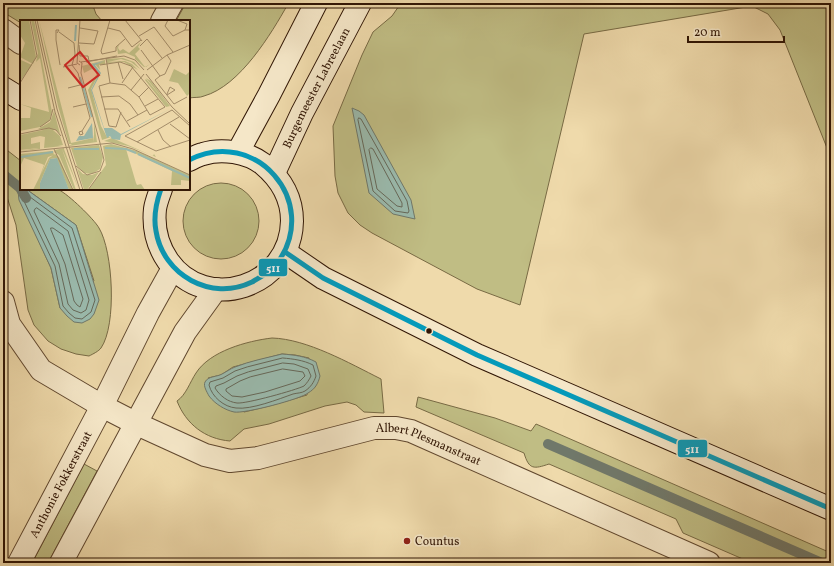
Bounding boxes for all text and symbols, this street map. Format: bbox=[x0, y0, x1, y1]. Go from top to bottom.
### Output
scale bar bbox=[688, 18, 784, 44]
inset map bbox=[20, 20, 190, 190]
street label: Burgemeester Labreelaan bbox=[279, 25, 355, 151]
text: 20 m bbox=[694, 25, 721, 41]
line badge: 511 bbox=[258, 258, 288, 277]
text: 511 bbox=[266, 262, 280, 277]
unlabelled marker bbox=[424, 326, 434, 336]
street label: Albert Plesmanstraat bbox=[376, 421, 483, 470]
street label: Anthonie Fokkerstraat bbox=[27, 429, 96, 541]
line badge: 511 bbox=[677, 439, 708, 458]
text: 511 bbox=[685, 443, 699, 458]
place label: Countus bbox=[415, 534, 459, 550]
marker: Countus bbox=[402, 536, 412, 546]

